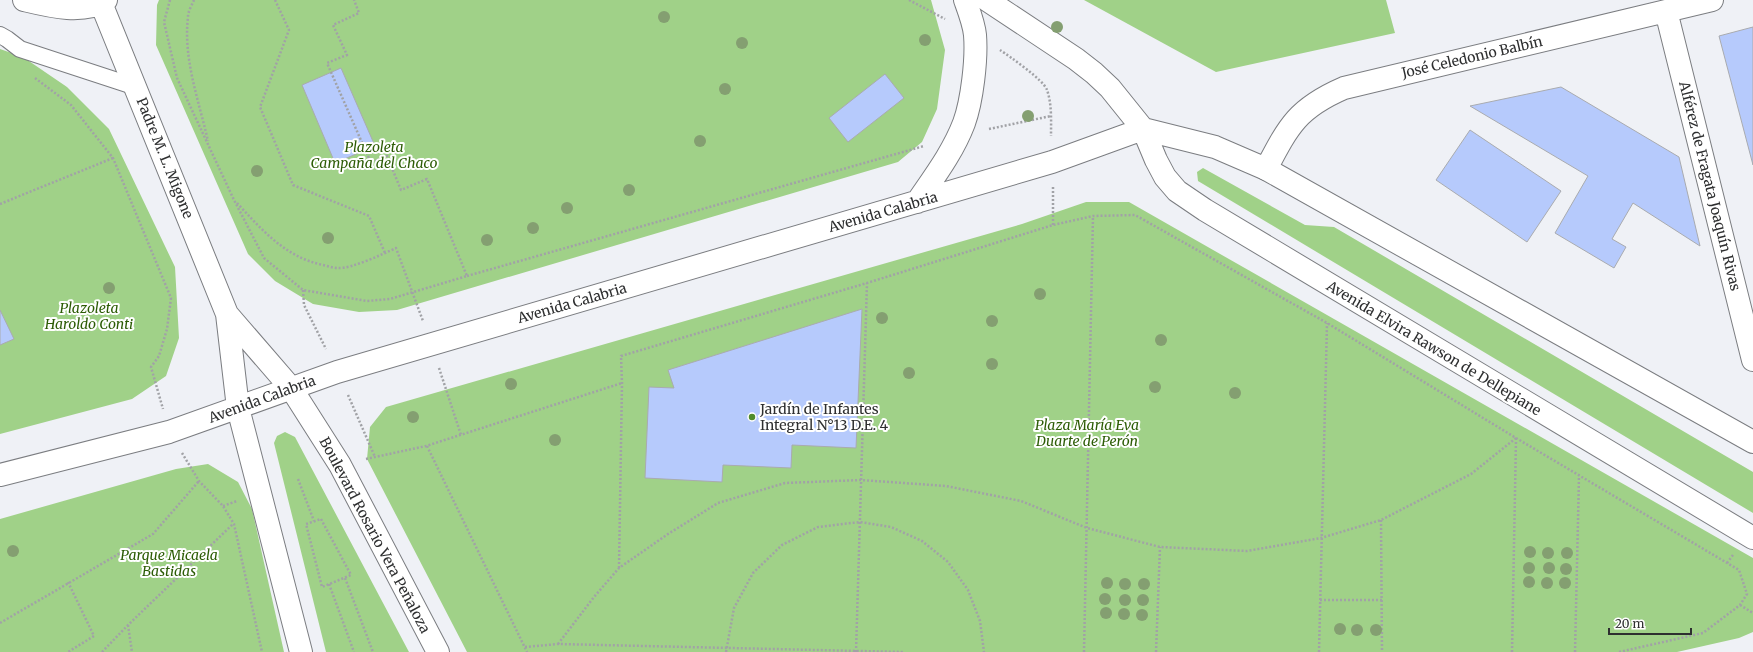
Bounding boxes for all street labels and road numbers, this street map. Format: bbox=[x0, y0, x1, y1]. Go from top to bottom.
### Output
street label: José Celedonio Balbín bbox=[1399, 32, 1544, 82]
street label: Alférez de Fragata Joaquín Rivas bbox=[1675, 78, 1745, 293]
street label: Padre M. L. Migone bbox=[133, 95, 197, 221]
street label: Avenida Calabria bbox=[825, 188, 940, 236]
street label: Avenida Elvira Rawson de Dellepiane bbox=[1323, 276, 1545, 419]
street label: Avenida Calabria bbox=[514, 279, 629, 327]
street label: Avenida Calabria bbox=[205, 371, 318, 427]
street label: Boulevard Rosario Vera Peñaloza bbox=[316, 434, 435, 637]

